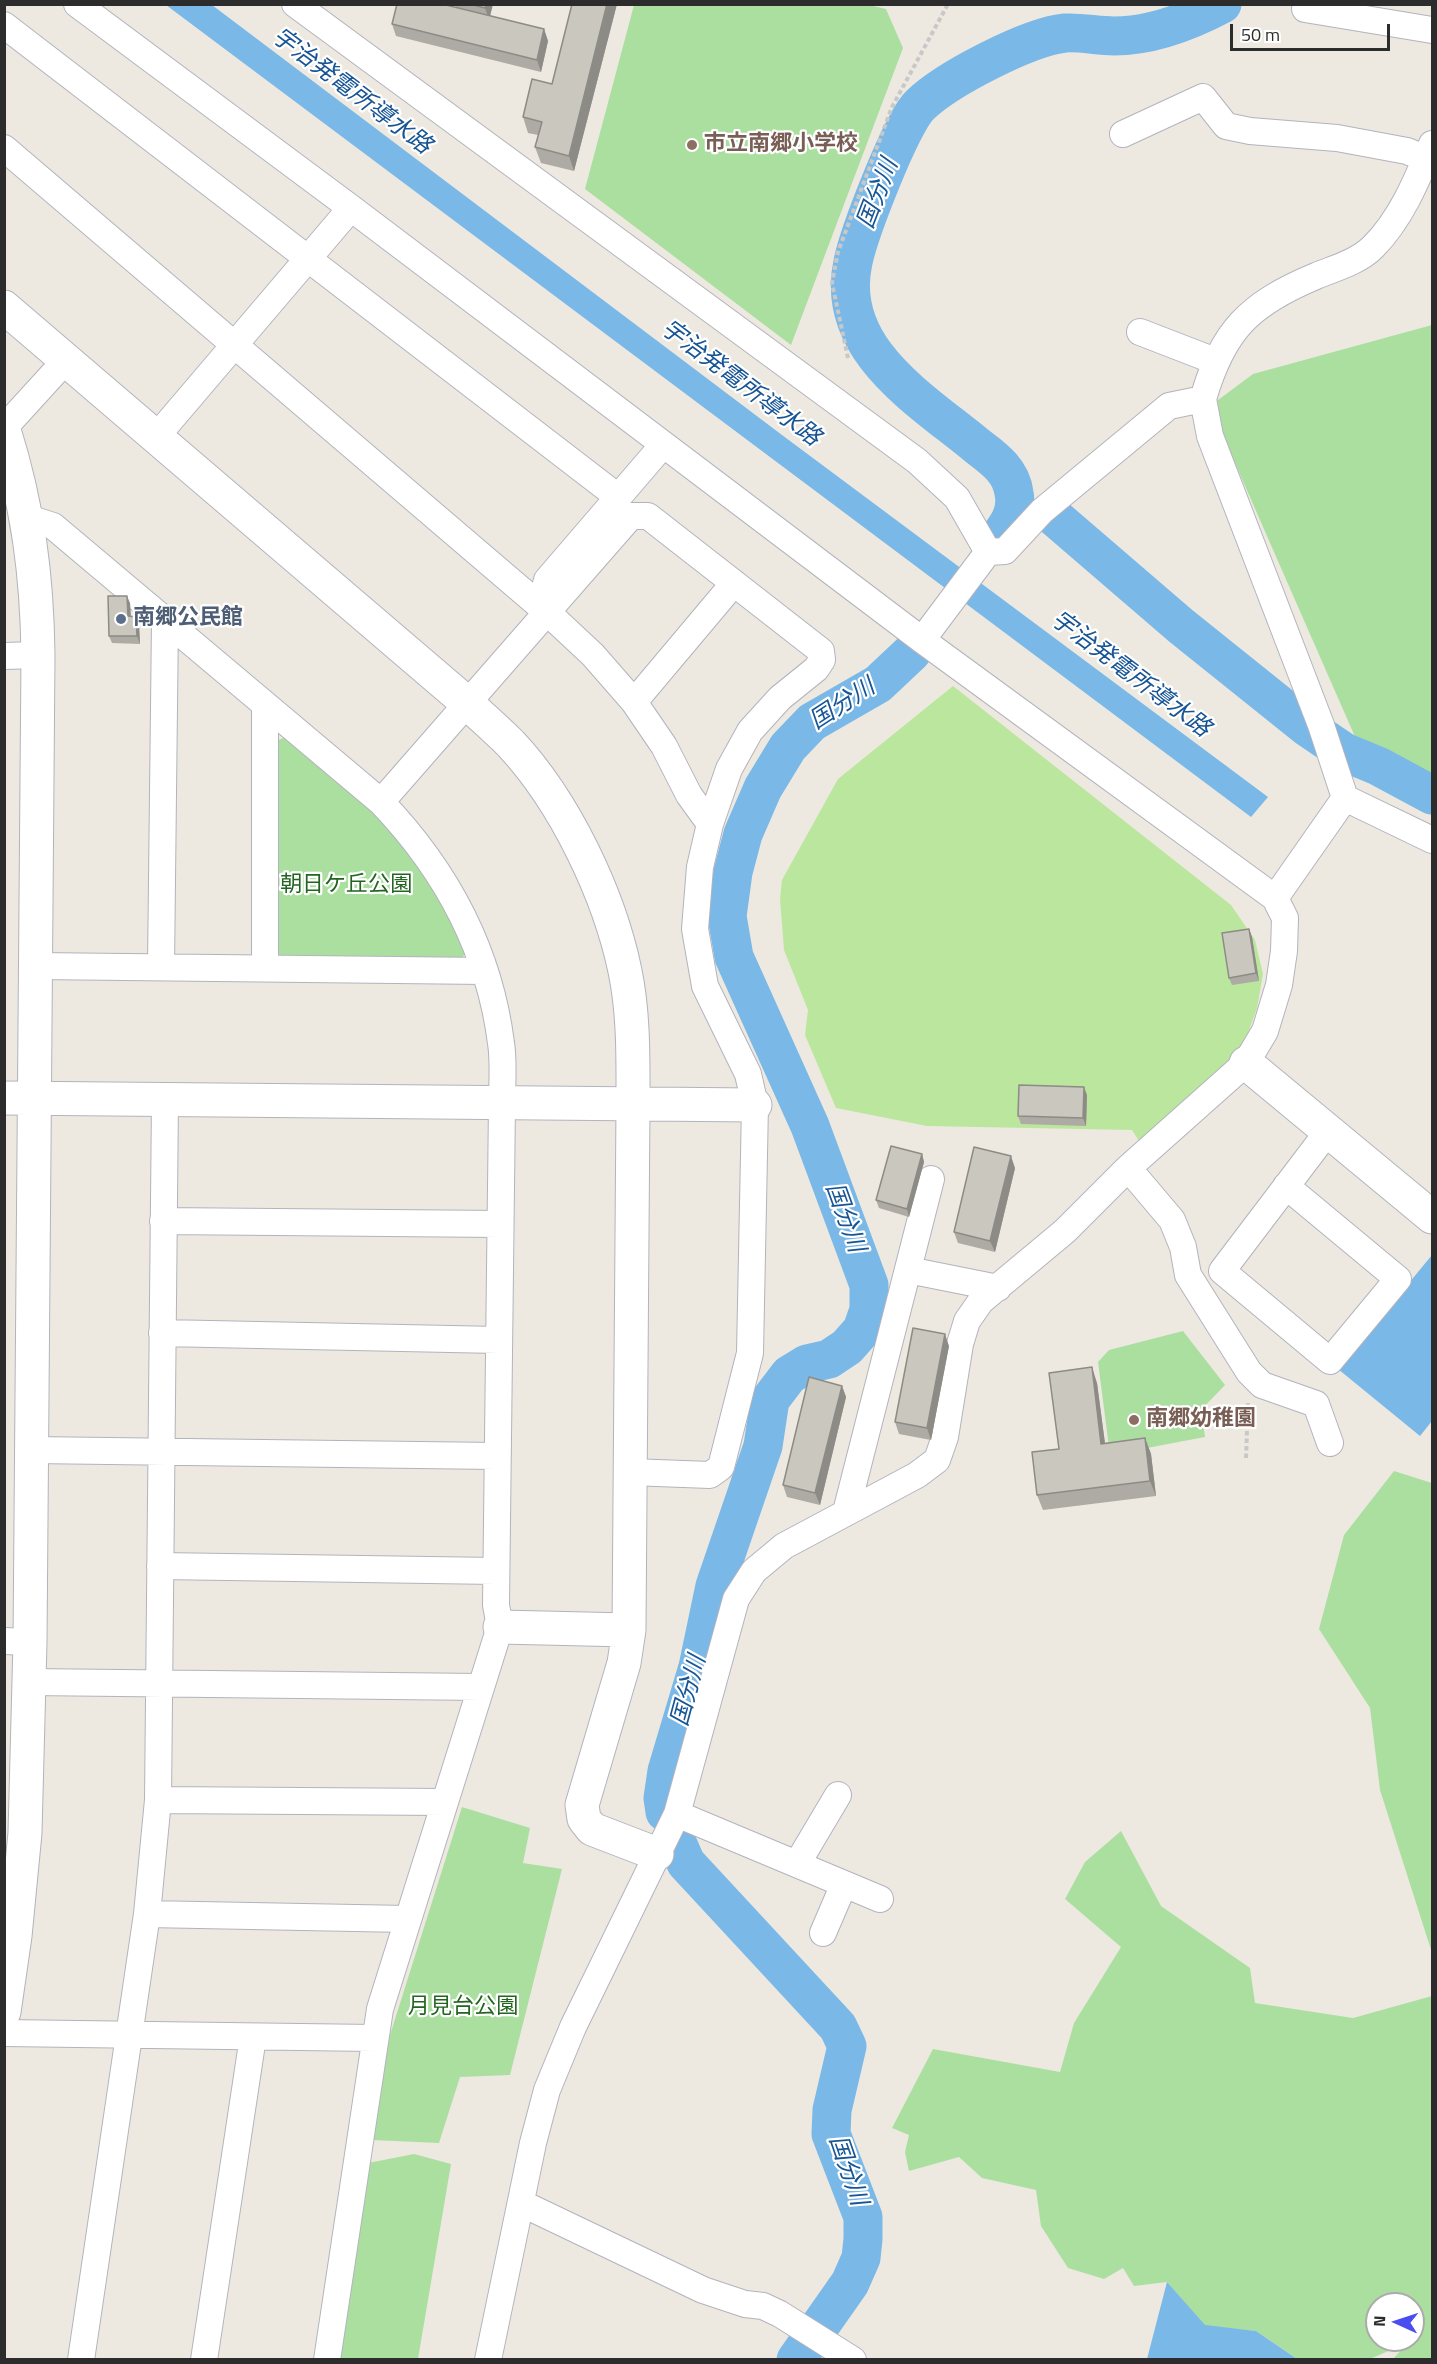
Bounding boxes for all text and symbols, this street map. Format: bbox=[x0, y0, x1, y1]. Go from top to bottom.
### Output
scale bar bbox=[1233, 12, 1394, 50]
text: 50 m bbox=[1241, 21, 1280, 48]
water label: 宇治発電所導水路 bbox=[266, 23, 436, 161]
place label: 市立南郷小学校 bbox=[704, 132, 858, 158]
marker: 市立南郷小学校 bbox=[685, 138, 699, 152]
water label: 国分川 bbox=[853, 155, 905, 233]
water label: 宇治発電所導水路 bbox=[655, 315, 825, 453]
place label: 南郷公民館 bbox=[133, 606, 243, 632]
water label: 宇治発電所導水路 bbox=[1045, 606, 1215, 744]
marker: 南郷公民館 bbox=[114, 612, 128, 626]
water label: 国分川 bbox=[805, 673, 881, 737]
park label: 朝日ケ丘公園 bbox=[280, 873, 412, 899]
water label: 国分川 bbox=[818, 1179, 870, 1257]
place label: 南郷幼稚園 bbox=[1146, 1407, 1256, 1433]
marker: 南郷幼稚園 bbox=[1127, 1413, 1141, 1427]
water label: 国分川 bbox=[667, 1652, 713, 1730]
park label: 月見台公園 bbox=[408, 1995, 518, 2021]
water label: 国分川 bbox=[822, 2132, 872, 2210]
north arrow bbox=[1365, 2292, 1425, 2352]
text: N bbox=[1367, 2315, 1391, 2327]

